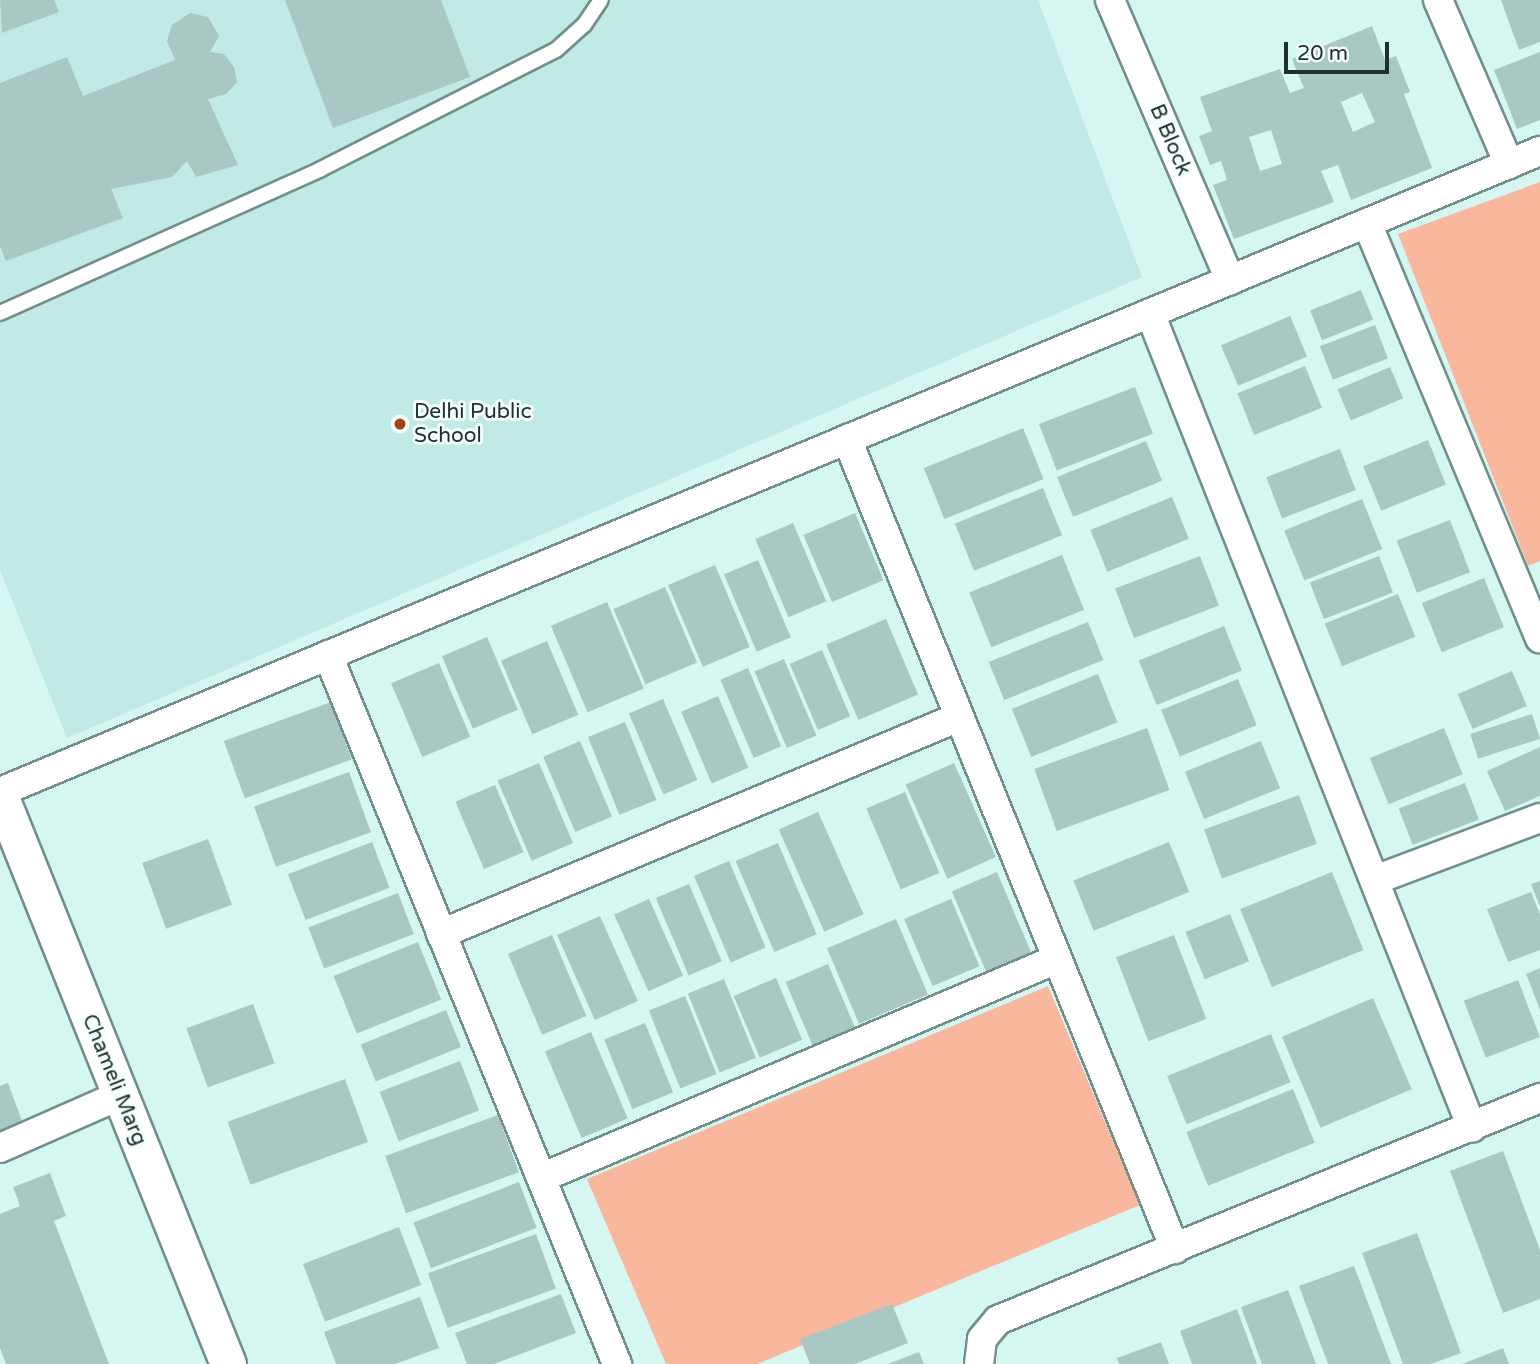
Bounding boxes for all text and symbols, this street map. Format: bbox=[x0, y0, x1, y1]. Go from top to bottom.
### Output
scale bar bbox=[1288, 28, 1393, 72]
text: 20 m bbox=[1297, 41, 1348, 66]
street label: B Block bbox=[1144, 101, 1196, 179]
place label: Delhi Public School bbox=[414, 399, 532, 449]
marker: Delhi Public School bbox=[392, 416, 408, 432]
street label: Chameli Marg bbox=[76, 1011, 152, 1149]

